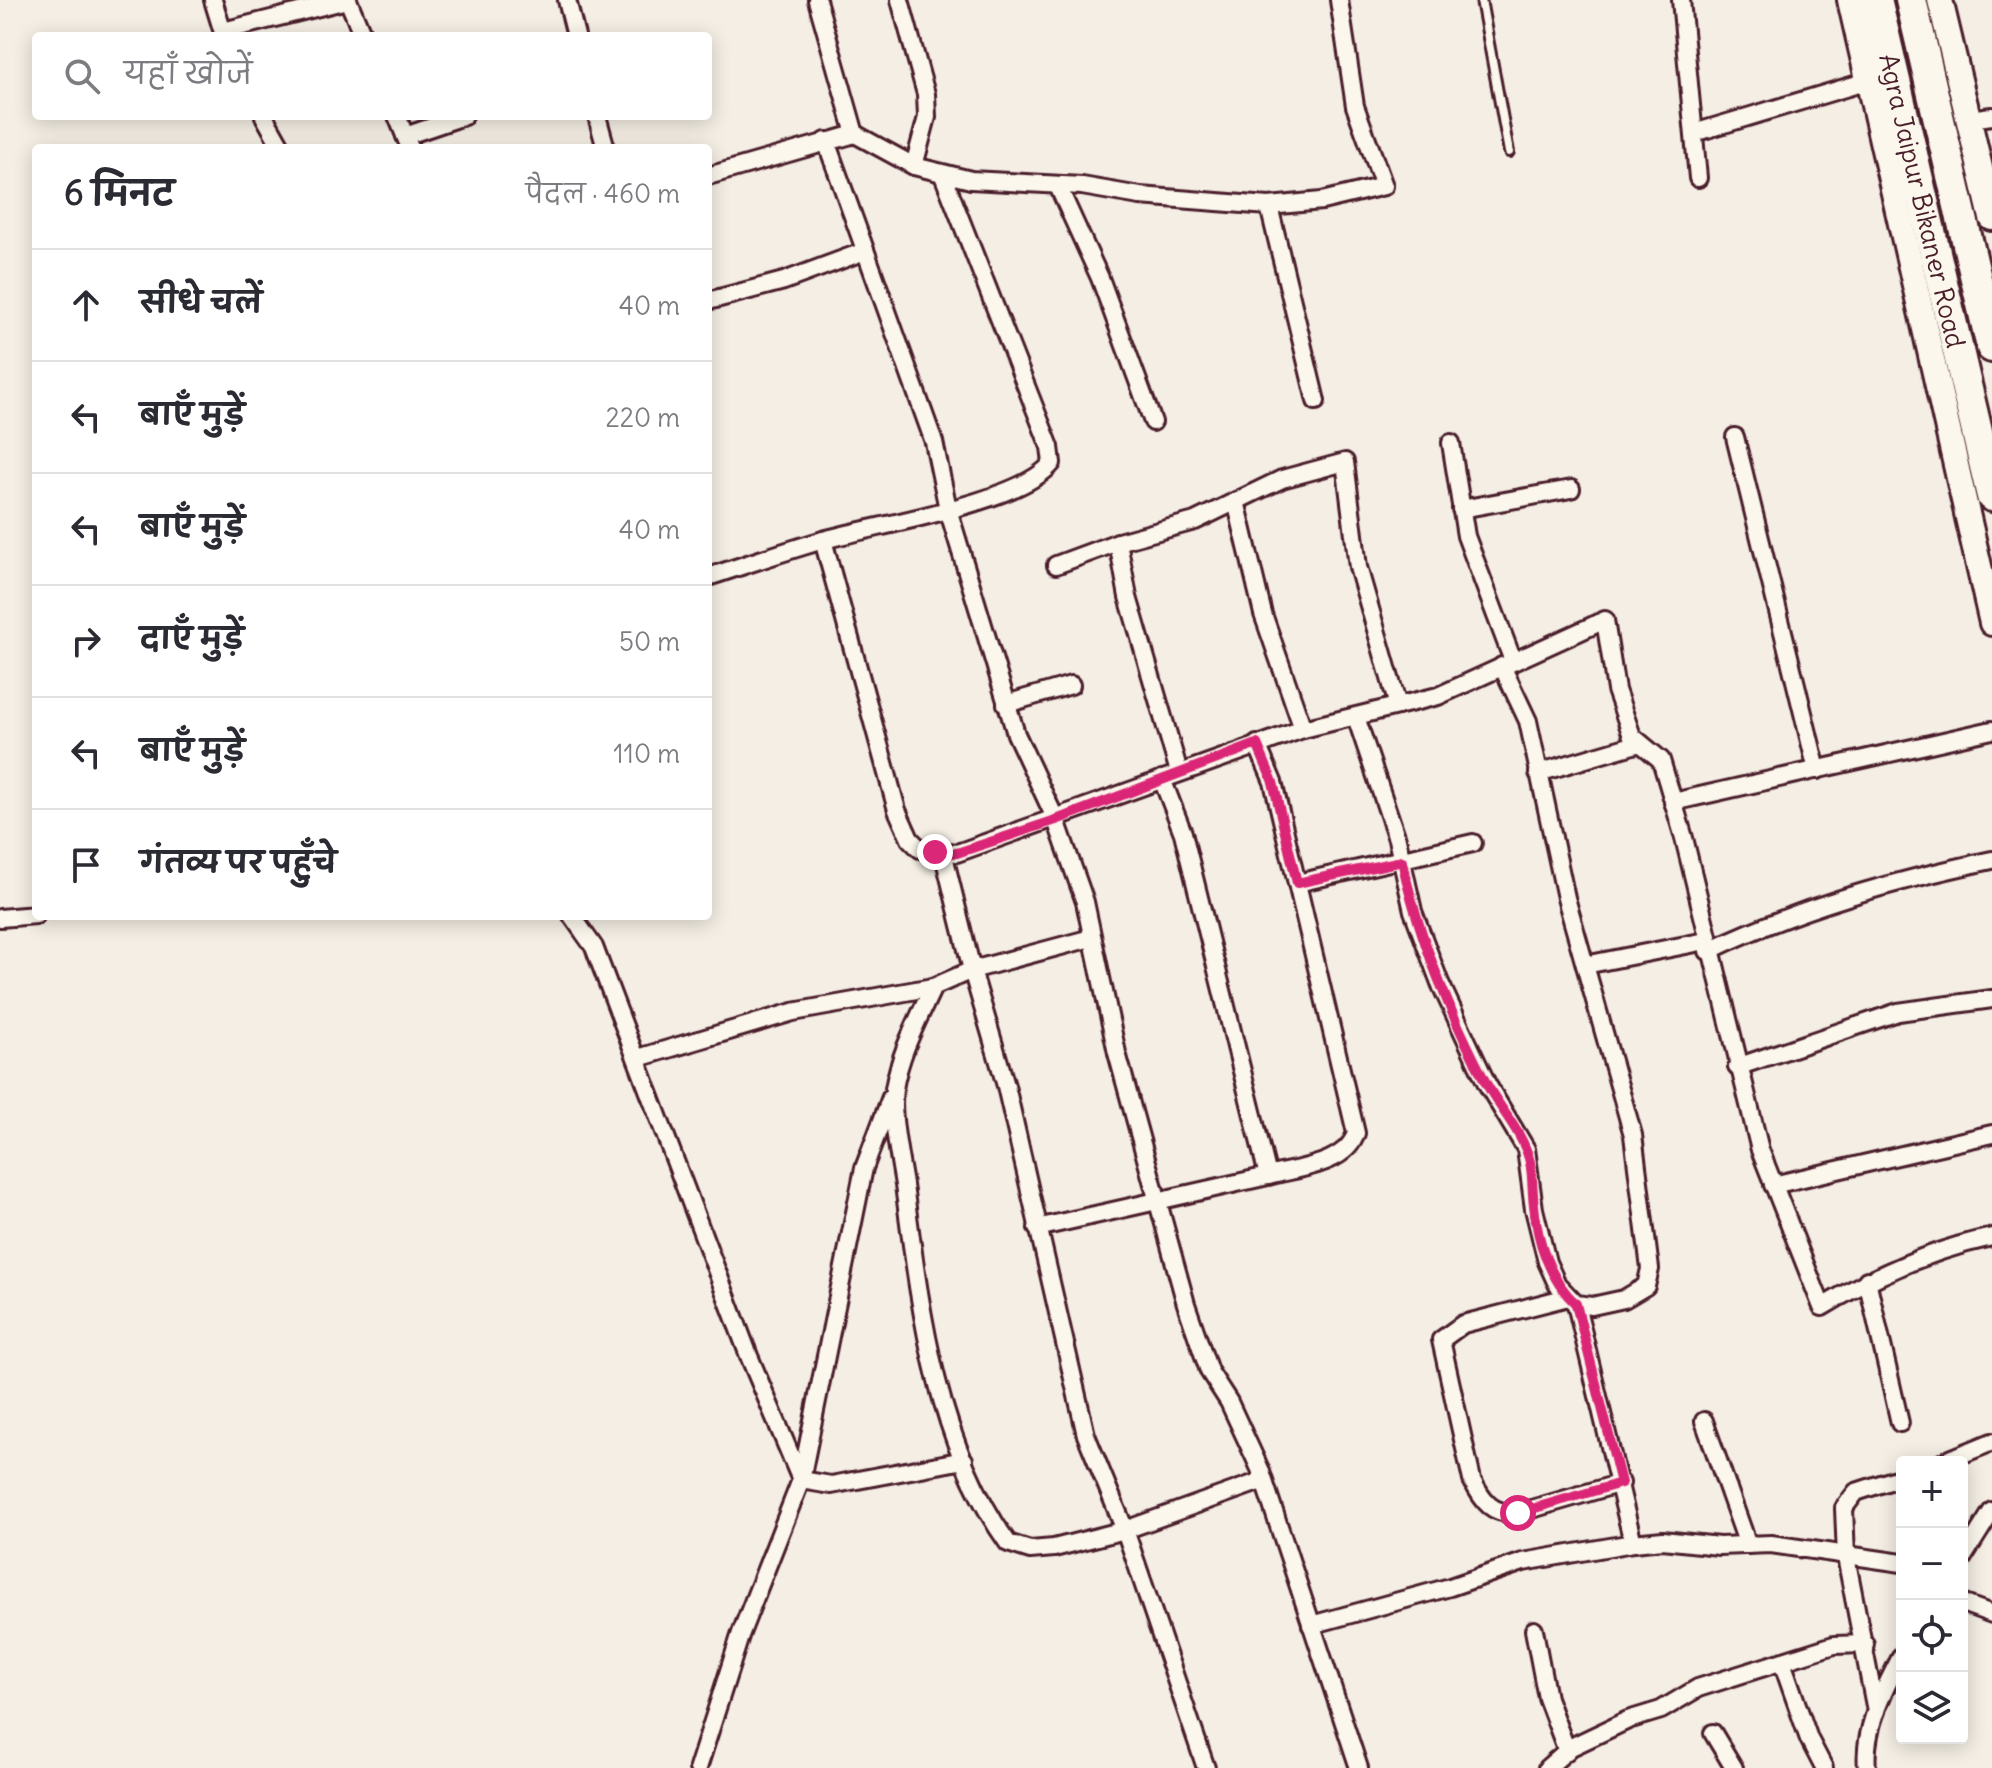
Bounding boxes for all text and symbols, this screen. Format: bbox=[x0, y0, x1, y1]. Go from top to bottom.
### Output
search box bbox=[32, 32, 712, 120]
street label: Agra Jaipur Bikaner Road bbox=[1873, 50, 1973, 351]
icon: search bbox=[60, 54, 104, 98]
text: यहाँ खोजें bbox=[124, 54, 252, 92]
text: 6 मिनट bbox=[64, 171, 174, 214]
text: पैदल · 460 m bbox=[526, 177, 680, 210]
icon: ahead bbox=[64, 283, 108, 327]
text: सीधे चलें bbox=[140, 283, 262, 321]
text: 40 m bbox=[619, 289, 680, 322]
icon: left bbox=[64, 395, 108, 439]
text: बाएँ मुड़ें bbox=[140, 395, 245, 433]
text: 220 m bbox=[605, 401, 680, 434]
icon: left bbox=[64, 507, 108, 551]
text: बाएँ मुड़ें bbox=[140, 507, 245, 545]
text: 40 m bbox=[619, 513, 680, 546]
icon: right bbox=[64, 619, 108, 663]
text: दाएँ मुड़ें bbox=[140, 619, 244, 657]
text: 50 m bbox=[619, 625, 680, 658]
icon: left bbox=[64, 731, 108, 775]
text: बाएँ मुड़ें bbox=[140, 731, 245, 769]
text: 110 m bbox=[613, 737, 680, 770]
route end bbox=[917, 834, 953, 870]
icon: arrive bbox=[64, 843, 108, 887]
text: गंतव्य पर पहुँचे bbox=[140, 843, 337, 881]
map controls bbox=[1896, 1456, 1968, 1744]
button: + bbox=[1896, 1456, 1968, 1528]
route start bbox=[1500, 1495, 1536, 1531]
button: − bbox=[1896, 1528, 1968, 1600]
button: locate bbox=[1896, 1600, 1968, 1672]
button: layers bbox=[1896, 1672, 1968, 1744]

